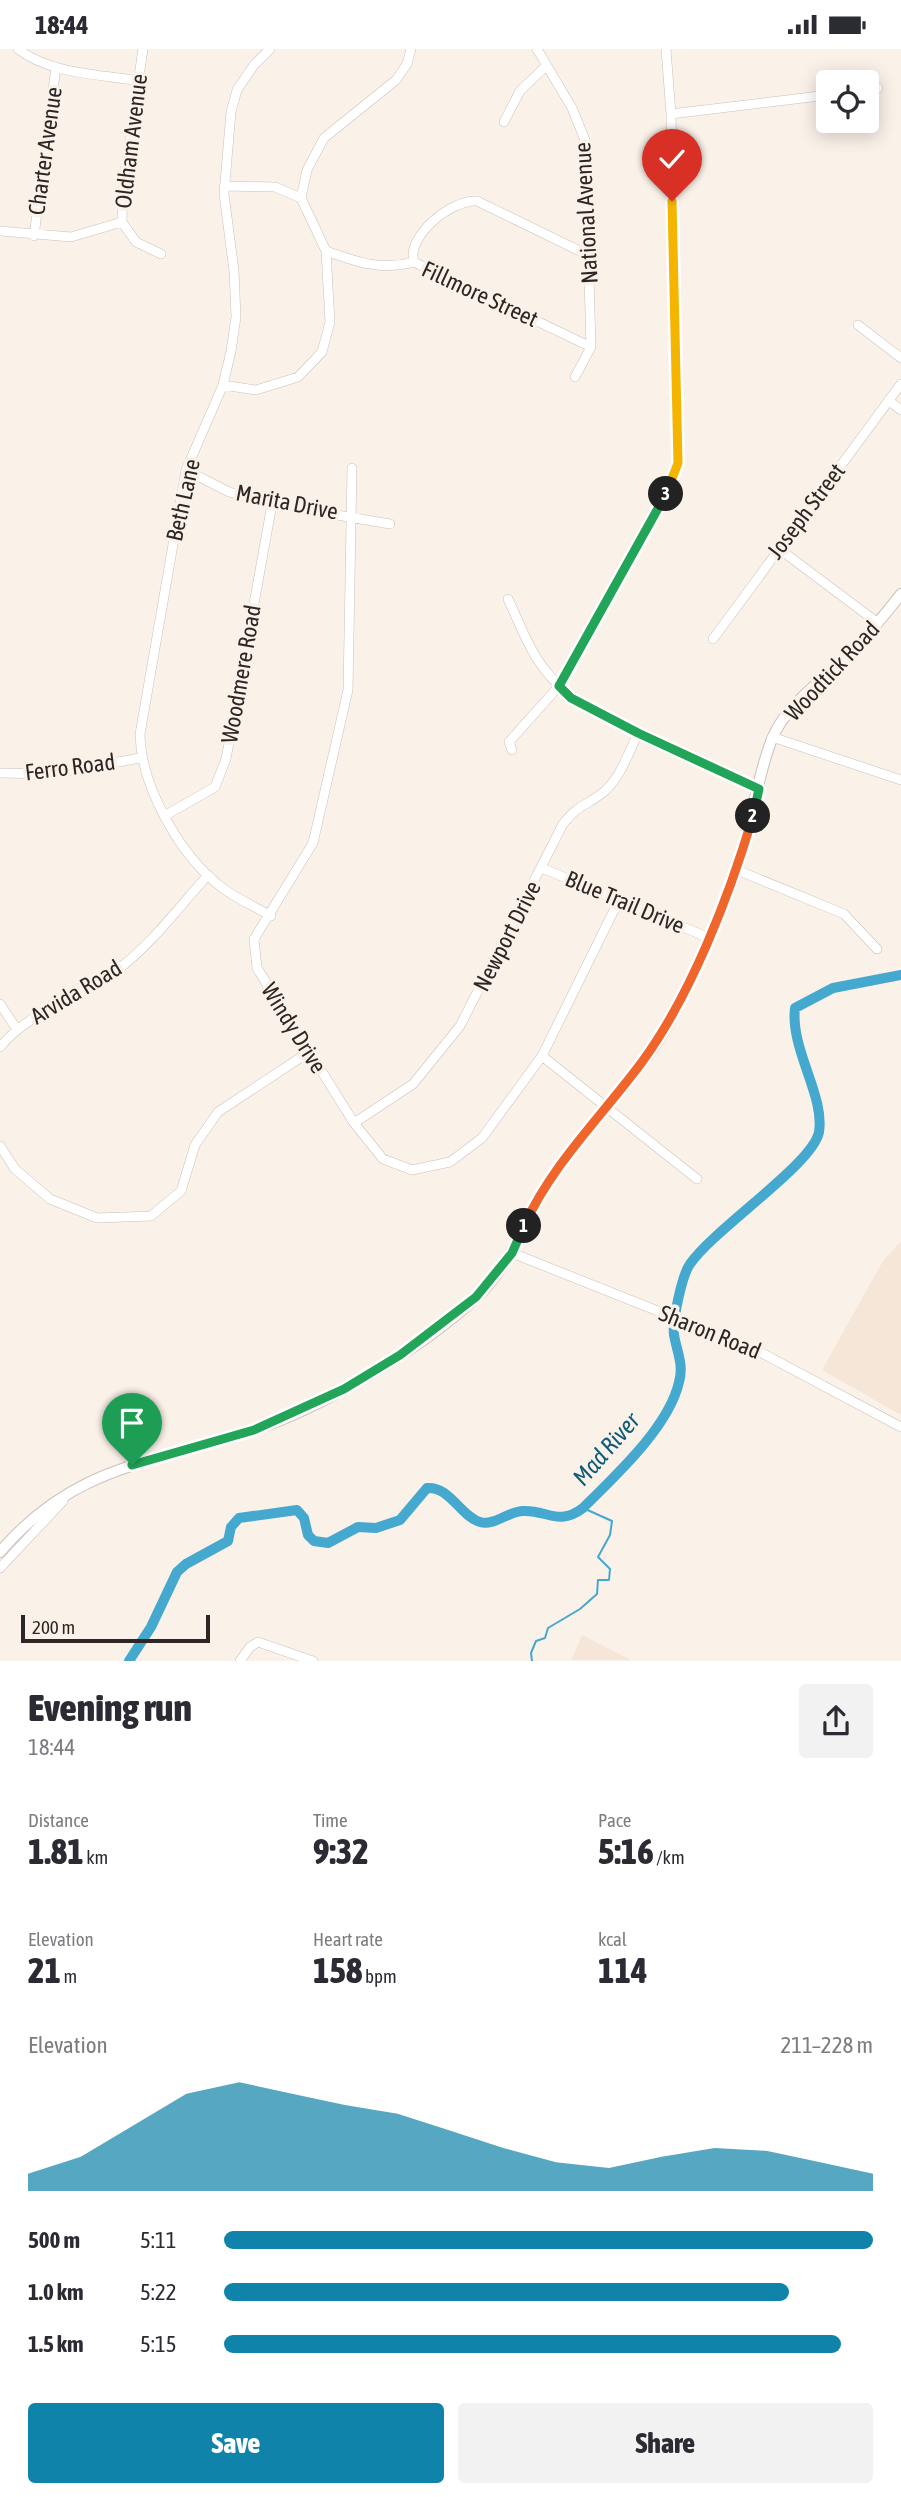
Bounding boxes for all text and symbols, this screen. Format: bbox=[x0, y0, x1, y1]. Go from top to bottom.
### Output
text: 18:44 bbox=[35, 10, 89, 40]
map controls bbox=[816, 70, 879, 133]
button: locate bbox=[816, 70, 879, 133]
street label: Oldham Avenue bbox=[110, 72, 152, 210]
street label: Charter Avenue bbox=[23, 85, 67, 217]
pin bbox=[642, 129, 702, 201]
icon: check bbox=[653, 140, 691, 178]
street label: National Avenue bbox=[569, 142, 603, 284]
street label: Fillmore Street bbox=[418, 256, 542, 332]
street label: Beth Lane bbox=[161, 456, 205, 544]
street label: Joseph Street bbox=[762, 458, 850, 564]
pin: 3 bbox=[648, 477, 684, 511]
street label: Marita Drive bbox=[234, 479, 340, 525]
text: 3 bbox=[661, 482, 670, 504]
street label: Woodmere Road bbox=[216, 603, 266, 745]
street label: Woodtick Road bbox=[779, 616, 885, 726]
street label: Ferro Road bbox=[23, 749, 117, 785]
pin: 2 bbox=[736, 799, 770, 833]
text: 2 bbox=[748, 804, 757, 826]
street label: Blue Trail Drive bbox=[562, 865, 688, 939]
street label: Newport Drive bbox=[468, 877, 546, 995]
street label: Arvida Road bbox=[26, 955, 126, 1029]
street label: Windy Drive bbox=[256, 978, 332, 1078]
pin: 1 bbox=[506, 1209, 542, 1243]
text: 1 bbox=[519, 1214, 528, 1236]
street label: Sharon Road bbox=[655, 1300, 765, 1364]
pin bbox=[102, 1393, 162, 1465]
icon: arrive bbox=[113, 1404, 151, 1442]
water label: Mad River bbox=[567, 1407, 645, 1491]
scale bar bbox=[21, 1611, 210, 1643]
text: 200 m bbox=[32, 1616, 75, 1638]
button: share bbox=[799, 1684, 873, 1758]
text: Evening run bbox=[28, 1686, 192, 1729]
text: 18:44 bbox=[28, 1734, 75, 1760]
text: Distance bbox=[28, 1809, 89, 1831]
text: Time bbox=[313, 1809, 348, 1831]
text: Pace bbox=[598, 1809, 631, 1831]
text: 1.81 bbox=[28, 1831, 84, 1871]
text: 9:32 bbox=[313, 1831, 369, 1871]
text: 5:16 bbox=[598, 1831, 654, 1871]
text: km bbox=[84, 1846, 108, 1868]
text: /km bbox=[654, 1846, 685, 1868]
text: Elevation bbox=[28, 1928, 94, 1950]
text: Heart rate bbox=[313, 1928, 383, 1950]
text: kcal bbox=[598, 1928, 627, 1950]
text: 21 bbox=[28, 1950, 61, 1990]
text: 158 bbox=[313, 1950, 362, 1990]
text: 114 bbox=[598, 1950, 647, 1990]
text: m bbox=[61, 1965, 77, 1987]
text: bpm bbox=[362, 1965, 397, 1987]
text: Elevation bbox=[28, 2032, 108, 2058]
text: 211–228 m bbox=[780, 2032, 873, 2058]
text: 500 m bbox=[28, 2227, 80, 2253]
text: 5:11 bbox=[140, 2227, 177, 2253]
text: 1.0 km bbox=[28, 2279, 84, 2305]
text: 5:22 bbox=[140, 2279, 177, 2305]
text: 1.5 km bbox=[28, 2331, 84, 2357]
text: 5:15 bbox=[140, 2331, 177, 2357]
button: Save bbox=[28, 2403, 444, 2483]
button: Share bbox=[458, 2403, 873, 2483]

